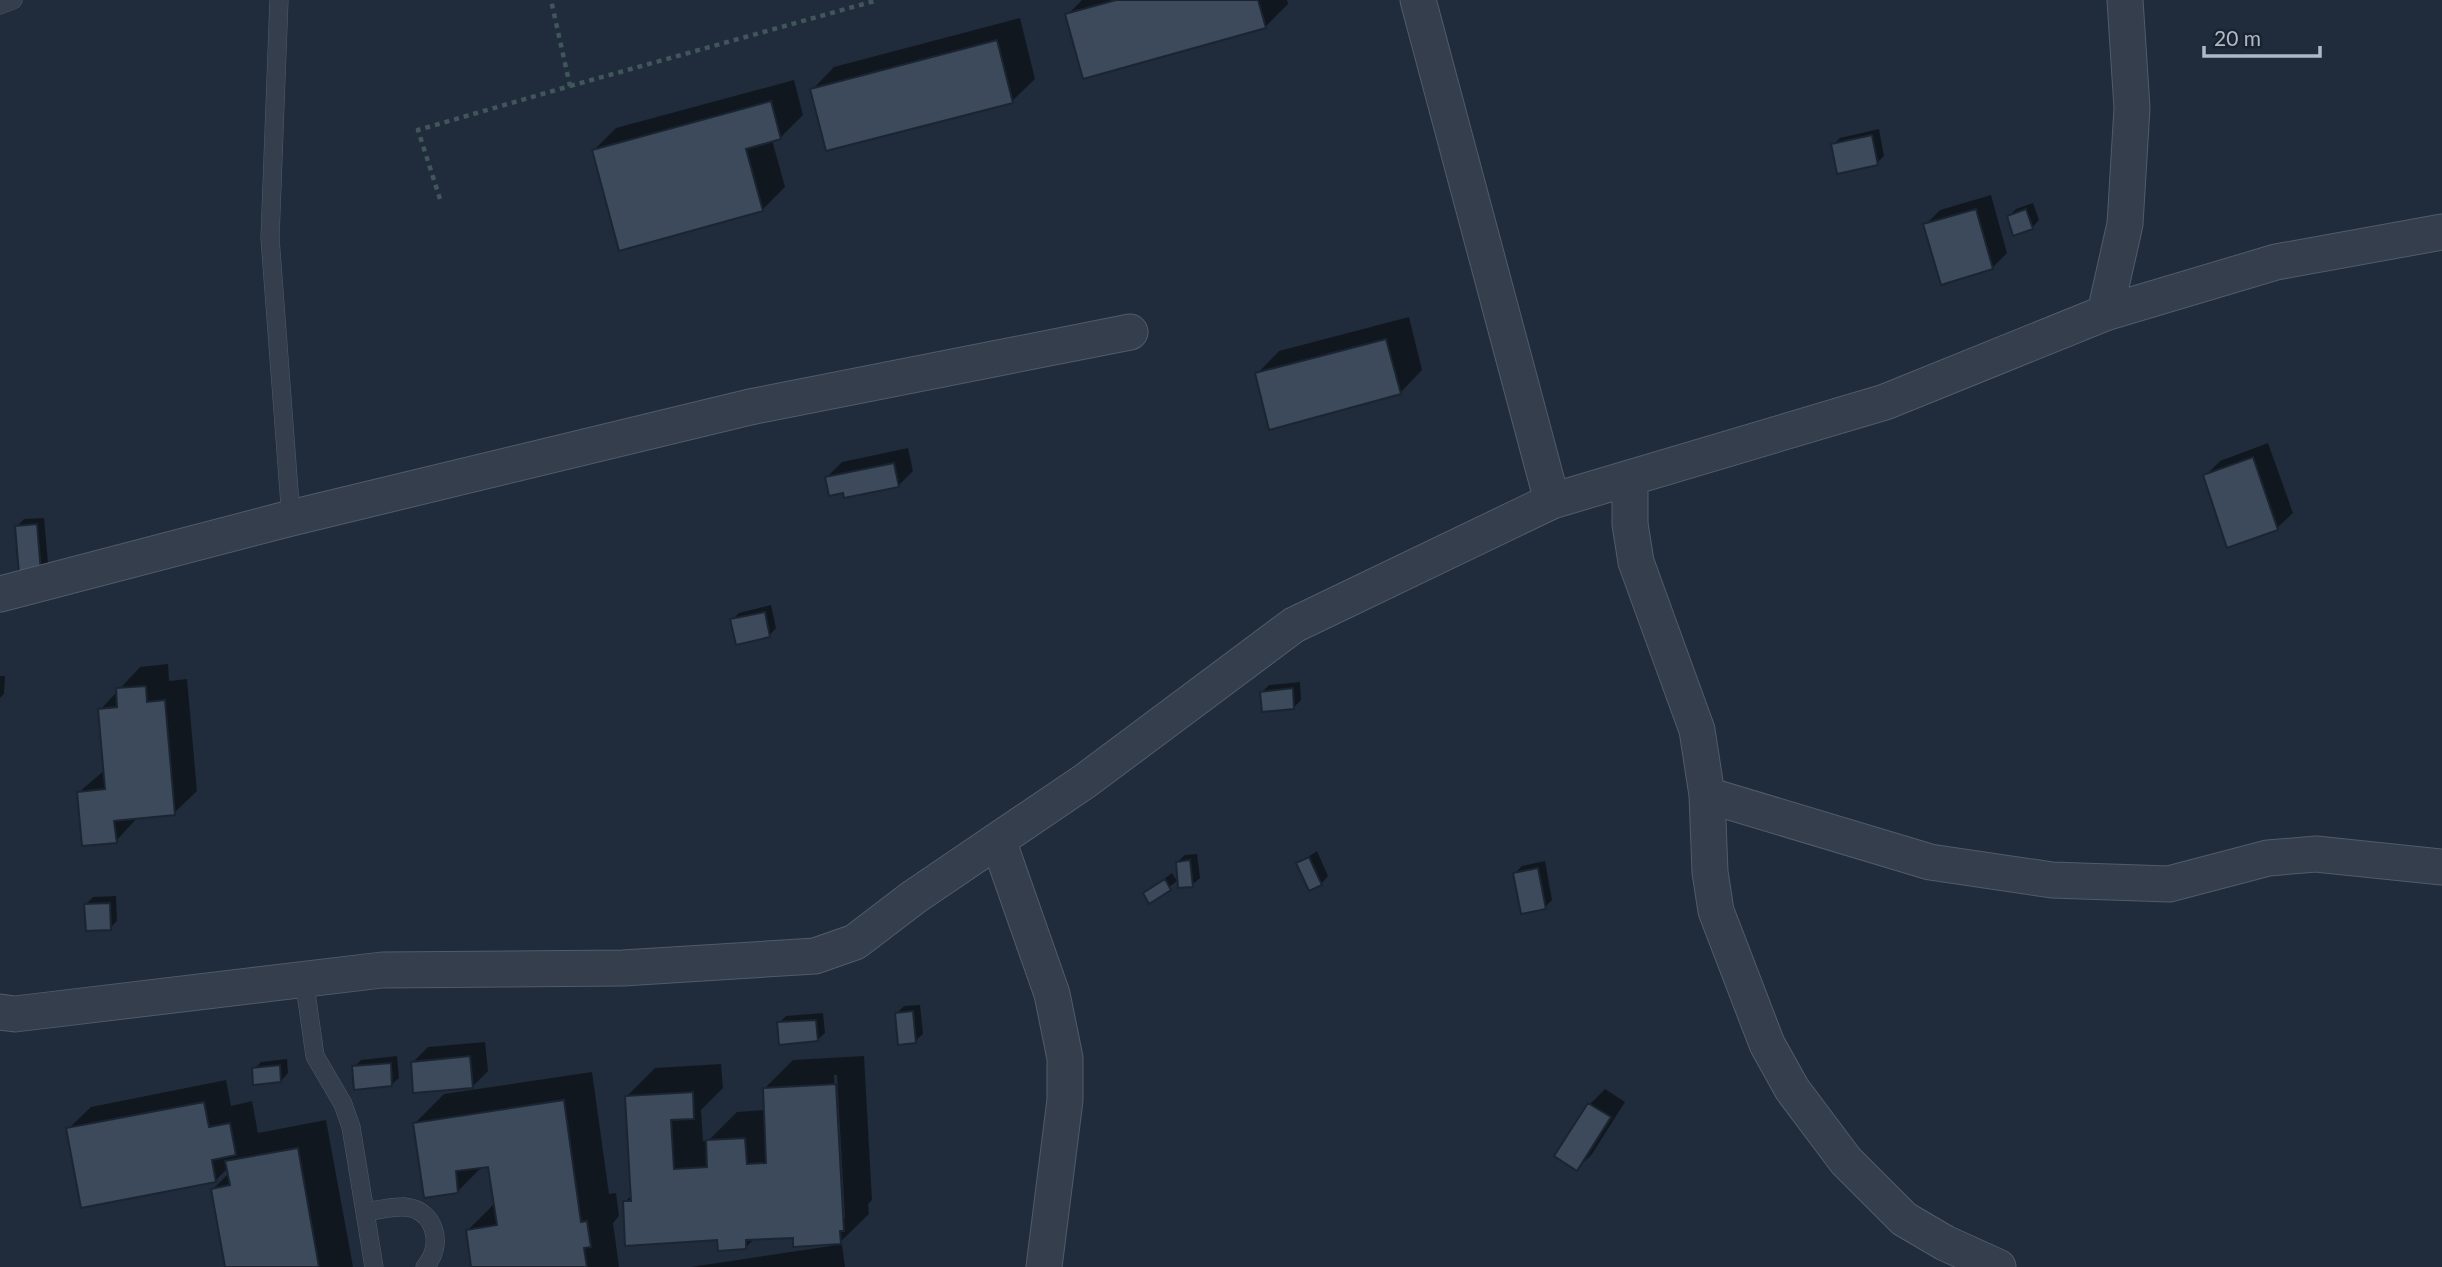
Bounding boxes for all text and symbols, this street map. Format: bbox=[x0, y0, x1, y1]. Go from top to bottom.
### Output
scale bar bbox=[2204, 14, 2320, 58]
text: 20 m bbox=[2214, 25, 2261, 50]

